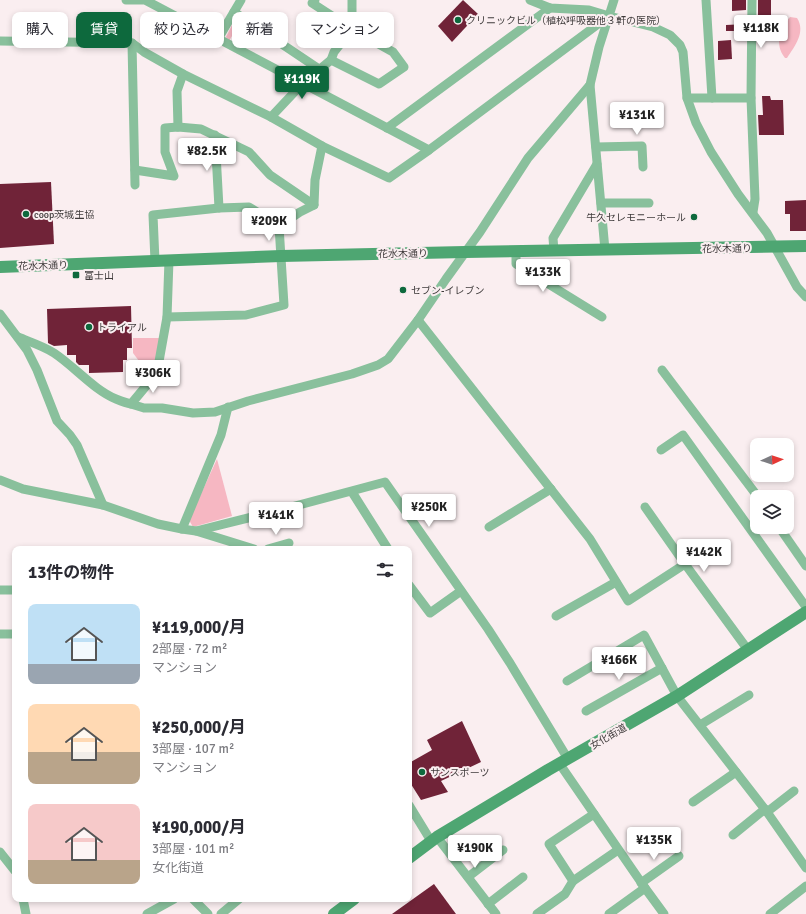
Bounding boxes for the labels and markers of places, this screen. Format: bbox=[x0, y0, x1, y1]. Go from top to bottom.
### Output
marker: クリニックビル（植松呼吸器他３軒の医院） bbox=[453, 15, 463, 25]
place label: クリニックビル（植松呼吸器他３軒の医院） bbox=[466, 15, 666, 27]
pin: ¥118K bbox=[733, 15, 789, 49]
pin: ¥119K bbox=[274, 66, 330, 100]
pin: ¥131K bbox=[609, 102, 665, 136]
pin: ¥82.5K bbox=[174, 138, 240, 172]
pin: ¥209K bbox=[241, 208, 297, 242]
marker: coop茨城生協 bbox=[21, 209, 31, 219]
place label: coop茨城生協 bbox=[34, 209, 94, 221]
place label: 牛久セレモニーホール bbox=[586, 212, 686, 224]
marker: 牛久セレモニーホール bbox=[689, 212, 699, 222]
pin: ¥133K bbox=[515, 259, 571, 293]
marker: 富士山 bbox=[71, 270, 81, 280]
place label: 富士山 bbox=[84, 270, 114, 282]
marker: セブン-イレブン bbox=[398, 285, 408, 295]
place label: セブン-イレブン bbox=[411, 285, 485, 297]
marker: トライアル bbox=[84, 322, 94, 332]
place label: トライアル bbox=[97, 322, 147, 334]
pin: ¥306K bbox=[125, 360, 181, 394]
pin: ¥250K bbox=[401, 494, 457, 528]
pin: ¥141K bbox=[248, 502, 304, 536]
pin: ¥142K bbox=[676, 539, 732, 573]
pin: ¥166K bbox=[591, 647, 647, 681]
marker: サンスポーツ bbox=[417, 767, 427, 777]
place label: サンスポーツ bbox=[430, 767, 490, 779]
pin: ¥135K bbox=[626, 827, 682, 861]
pin: ¥190K bbox=[447, 835, 503, 869]

